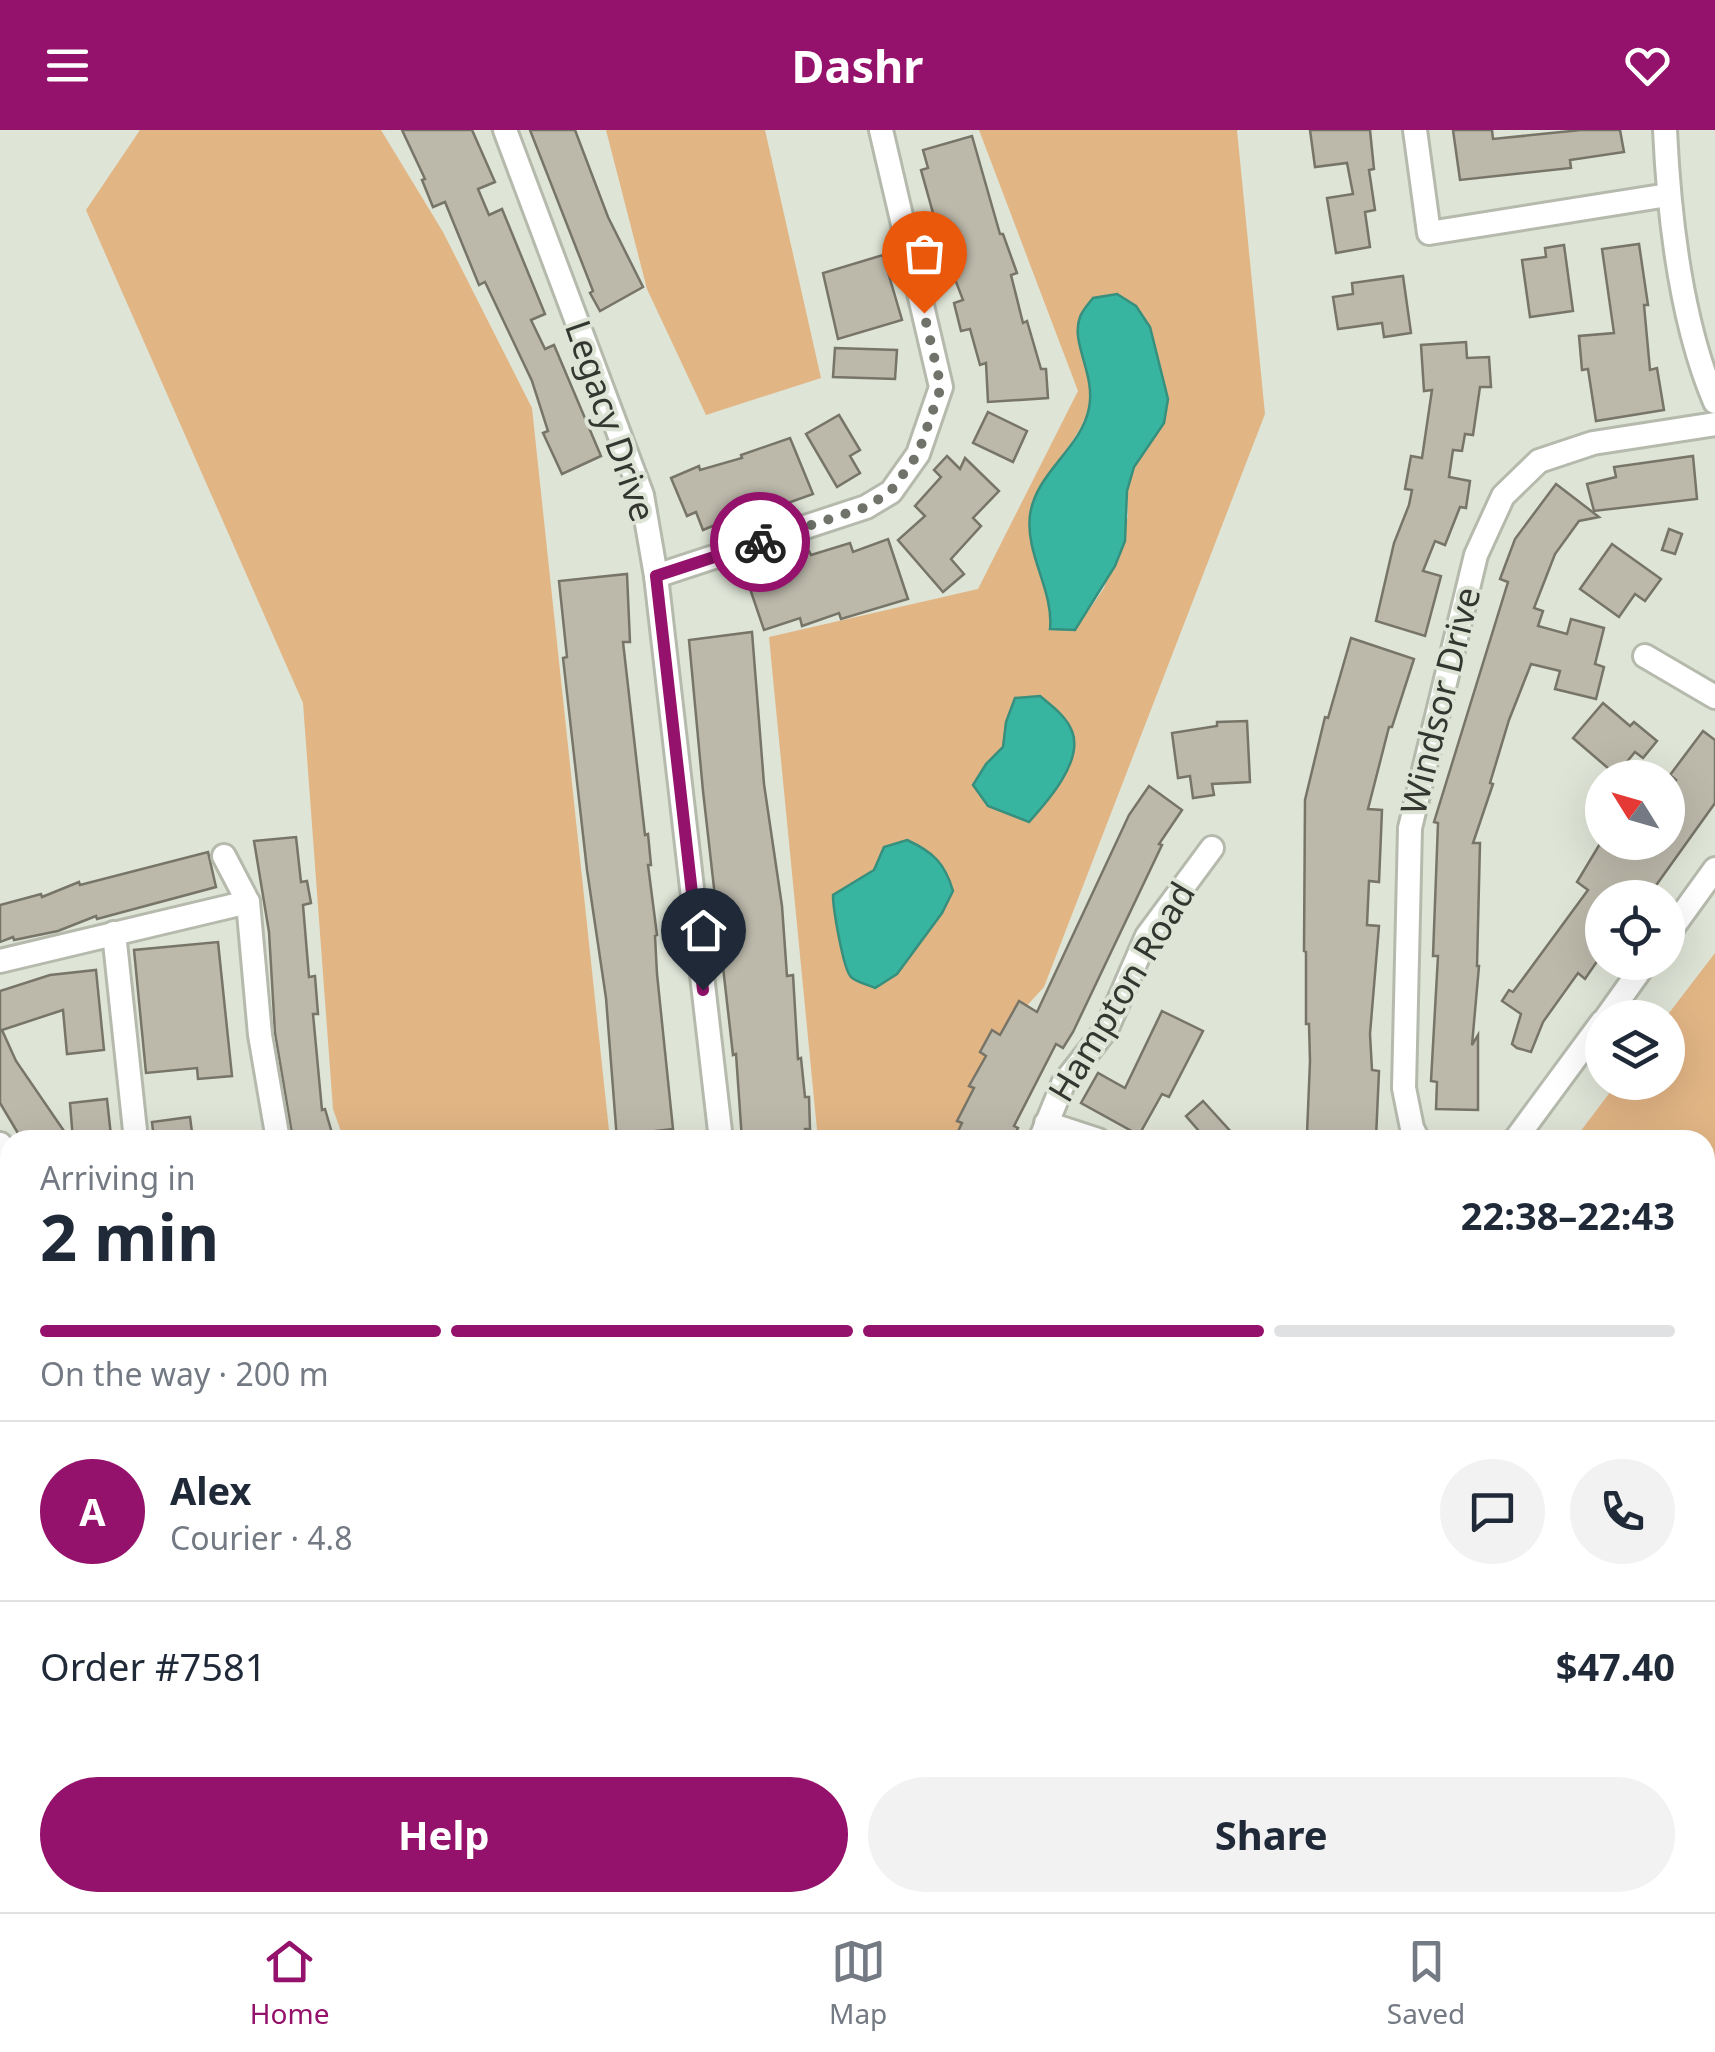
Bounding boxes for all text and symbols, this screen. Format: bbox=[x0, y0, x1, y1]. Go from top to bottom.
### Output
text: Dashr bbox=[792, 35, 923, 96]
icon: menu bbox=[40, 38, 95, 93]
icon: heart bbox=[1620, 38, 1675, 93]
pin bbox=[882, 211, 967, 314]
icon: bag bbox=[897, 226, 952, 281]
street label: Legacy Drive bbox=[555, 314, 668, 527]
courier bbox=[710, 492, 810, 592]
icon: bike bbox=[733, 515, 788, 570]
street label: Windsor Drive bbox=[1389, 582, 1491, 819]
north arrow bbox=[1585, 760, 1685, 860]
map controls bbox=[1585, 760, 1685, 1100]
street label: Hampton Road bbox=[1037, 873, 1205, 1110]
button: locate bbox=[1585, 880, 1685, 980]
pin bbox=[661, 888, 746, 991]
icon: home bbox=[676, 903, 731, 958]
button: layers bbox=[1585, 1000, 1685, 1100]
text: Arriving in bbox=[40, 1156, 195, 1199]
text: 22:38–22:43 bbox=[1461, 1189, 1675, 1241]
text: 2 min bbox=[40, 1192, 219, 1280]
text: On the way · 200 m bbox=[40, 1352, 329, 1395]
button: chat bbox=[1440, 1459, 1545, 1564]
button: phone bbox=[1570, 1459, 1675, 1564]
text: Alex bbox=[170, 1464, 252, 1516]
text: A bbox=[79, 1485, 106, 1537]
text: Courier · 4.8 bbox=[170, 1516, 353, 1559]
text: Order #7581 bbox=[40, 1640, 266, 1692]
text: $47.40 bbox=[1556, 1640, 1675, 1692]
button: Help bbox=[40, 1777, 848, 1892]
button: Share bbox=[868, 1777, 1675, 1892]
tab: Home bbox=[250, 1934, 329, 2032]
tab: Map bbox=[829, 1934, 887, 2032]
tab: Saved bbox=[1387, 1934, 1465, 2032]

